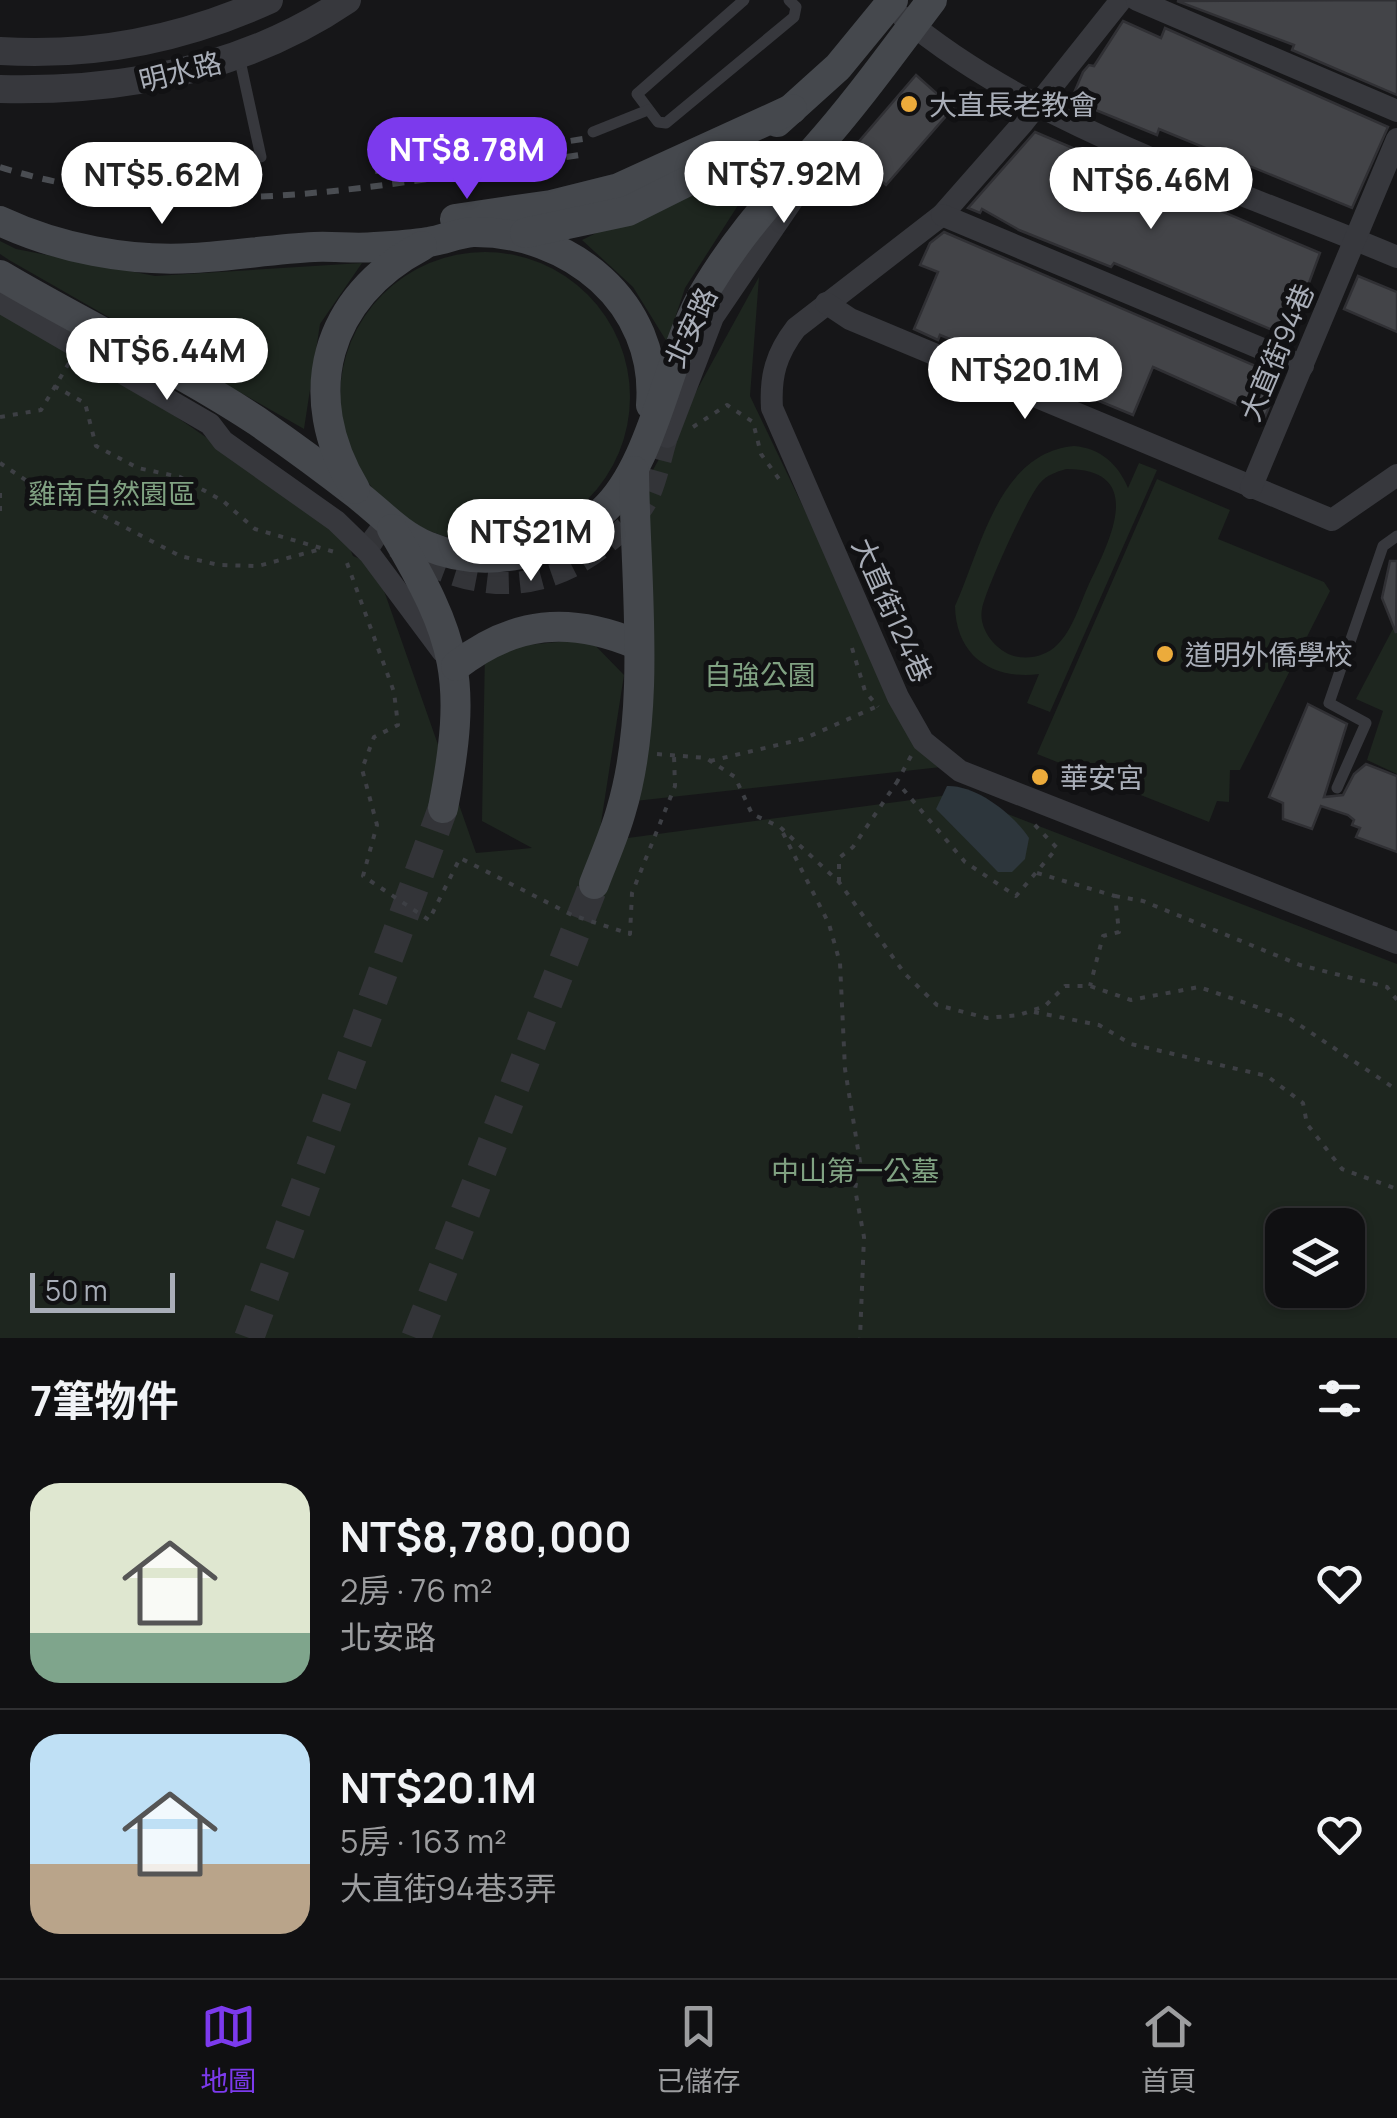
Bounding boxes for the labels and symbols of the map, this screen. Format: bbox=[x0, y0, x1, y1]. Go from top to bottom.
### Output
street label: 明水路 bbox=[135, 42, 225, 100]
place label: 大直長老教會 bbox=[929, 85, 1097, 123]
marker: 大直長老教會 bbox=[898, 93, 920, 115]
pin: NT$8.78M bbox=[364, 117, 570, 202]
pin: NT$7.92M bbox=[681, 141, 887, 226]
pin: NT$5.62M bbox=[59, 142, 265, 227]
pin: NT$6.46M bbox=[1048, 147, 1254, 232]
street label: 大直街94巷 bbox=[1230, 277, 1322, 427]
street label: 北安路 bbox=[655, 281, 725, 373]
pin: NT$6.44M bbox=[64, 318, 270, 403]
pin: NT$20.1M bbox=[922, 337, 1128, 422]
park label: 雞南自然園區 bbox=[28, 474, 196, 512]
pin: NT$21M bbox=[450, 499, 612, 584]
street label: 大直街124巷 bbox=[844, 532, 942, 688]
place label: 道明外僑學校 bbox=[1185, 635, 1353, 673]
marker: 道明外僑學校 bbox=[1154, 643, 1176, 665]
park label: 自強公園 bbox=[704, 655, 816, 693]
place label: 華安宮 bbox=[1060, 758, 1144, 796]
marker: 華安宮 bbox=[1029, 766, 1051, 788]
park label: 中山第一公墓 bbox=[771, 1151, 939, 1189]
scale bar bbox=[30, 1268, 175, 1312]

